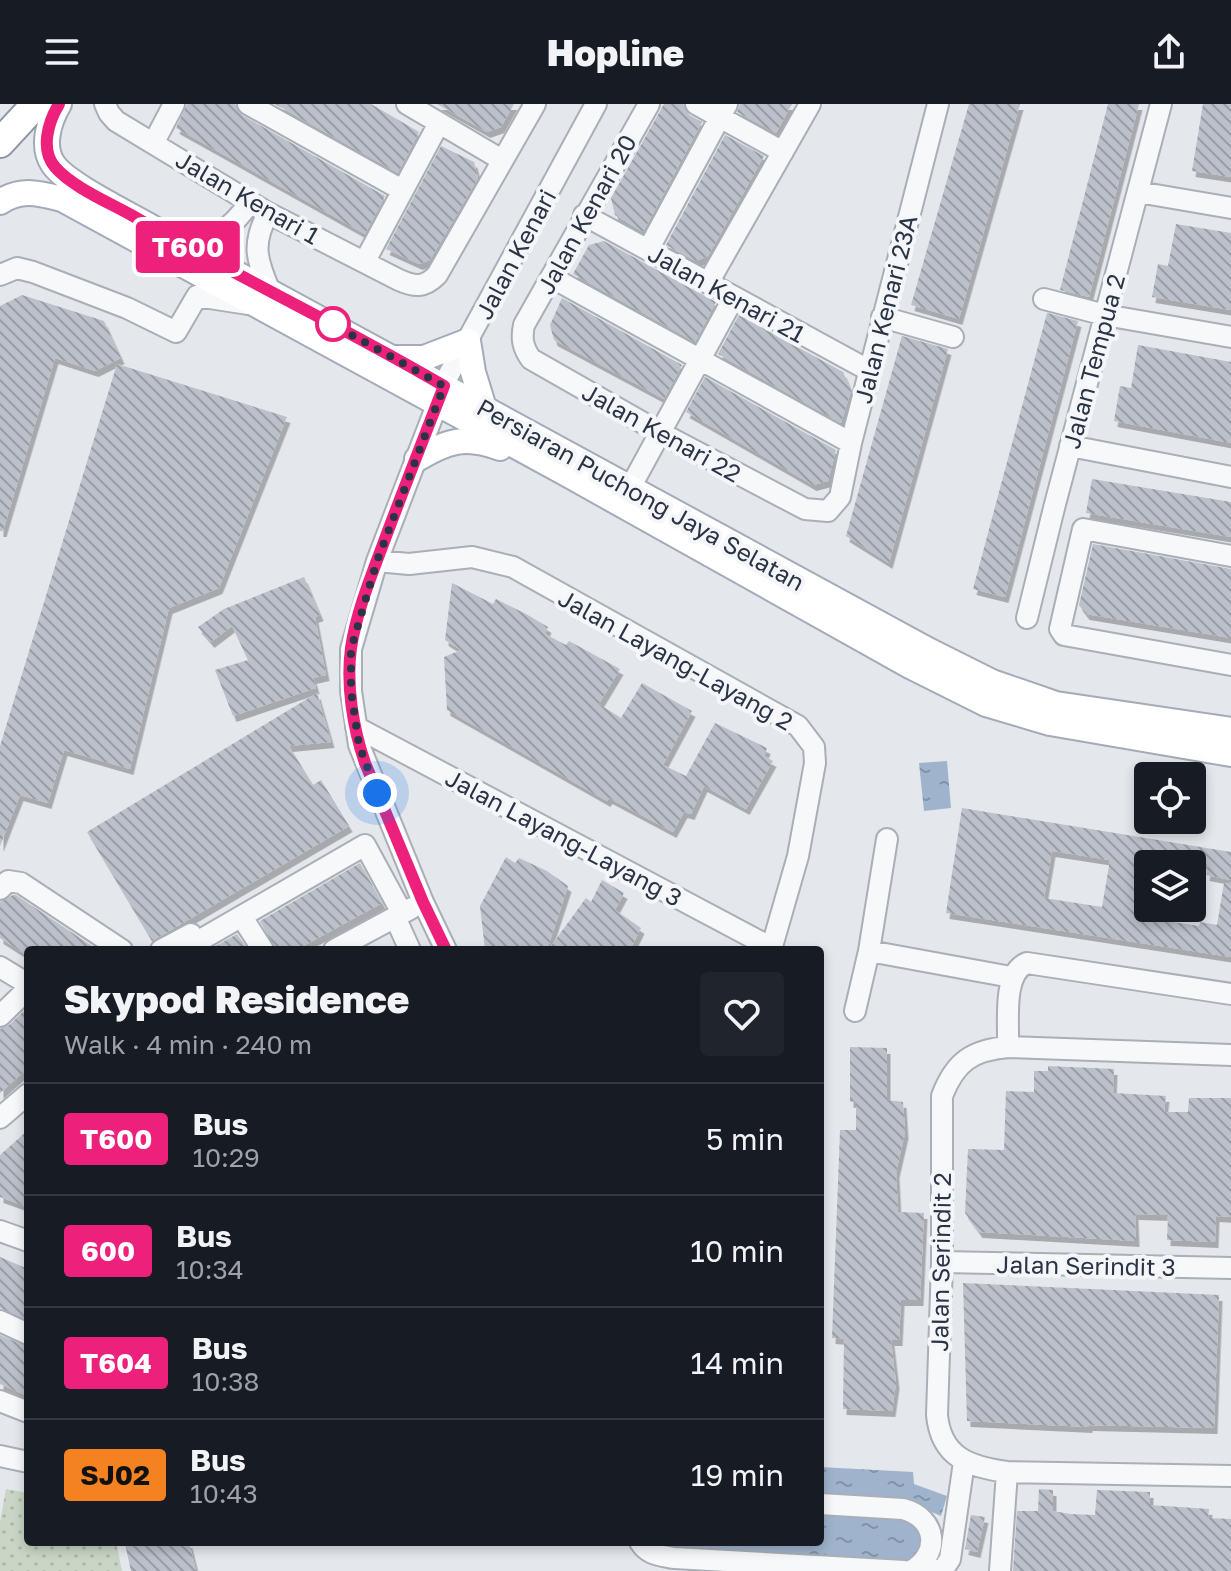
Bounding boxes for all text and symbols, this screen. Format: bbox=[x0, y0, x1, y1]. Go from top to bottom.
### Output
icon: menu bbox=[40, 30, 84, 74]
icon: share bbox=[1147, 30, 1191, 74]
text: Hopline bbox=[547, 31, 684, 74]
street label: Jalan Kenari 20 bbox=[530, 129, 642, 299]
street label: Jalan Kenari 1 bbox=[171, 144, 325, 250]
street label: Jalan Kenari bbox=[469, 184, 561, 324]
street label: Jalan Kenari 23A bbox=[848, 212, 922, 406]
line badge: T600 bbox=[132, 221, 244, 273]
text: T600 bbox=[152, 230, 224, 263]
street label: Jalan Kenari 21 bbox=[644, 238, 810, 348]
street label: Jalan Tempua 2 bbox=[1056, 271, 1130, 451]
unlabelled marker bbox=[316, 307, 350, 341]
street label: Jalan Kenari 22 bbox=[578, 376, 746, 488]
street label: Persiaran Puchong Jaya Selatan bbox=[472, 392, 810, 596]
street label: Jalan Layang-Layang 2 bbox=[554, 582, 798, 736]
street label: Jalan Layang-Layang 3 bbox=[441, 762, 687, 912]
map controls bbox=[1134, 762, 1206, 922]
button: locate bbox=[1134, 762, 1206, 834]
your location bbox=[357, 773, 397, 813]
button: layers bbox=[1134, 850, 1206, 922]
button: heart bbox=[700, 972, 784, 1056]
text: Skypod Residence bbox=[64, 976, 409, 1021]
text: Walk · 4 min · 240 m bbox=[64, 1029, 312, 1060]
text: Bus bbox=[192, 1106, 248, 1142]
text: 5 min bbox=[706, 1121, 784, 1157]
text: T600 bbox=[80, 1122, 152, 1155]
text: 10:29 bbox=[192, 1142, 260, 1173]
street label: Jalan Serindit 2 bbox=[924, 1172, 956, 1352]
text: Bus bbox=[176, 1218, 232, 1254]
text: 10 min bbox=[690, 1233, 784, 1269]
text: 600 bbox=[81, 1234, 135, 1267]
street label: Jalan Serindit 3 bbox=[996, 1249, 1176, 1281]
text: 10:34 bbox=[176, 1254, 244, 1285]
text: Bus bbox=[192, 1330, 248, 1366]
text: 14 min bbox=[691, 1345, 784, 1381]
text: T604 bbox=[80, 1346, 152, 1379]
text: 10:38 bbox=[192, 1366, 259, 1397]
text: Bus bbox=[190, 1442, 246, 1478]
text: 19 min bbox=[691, 1457, 784, 1493]
text: SJ02 bbox=[80, 1458, 150, 1491]
text: 10:43 bbox=[190, 1478, 258, 1509]

